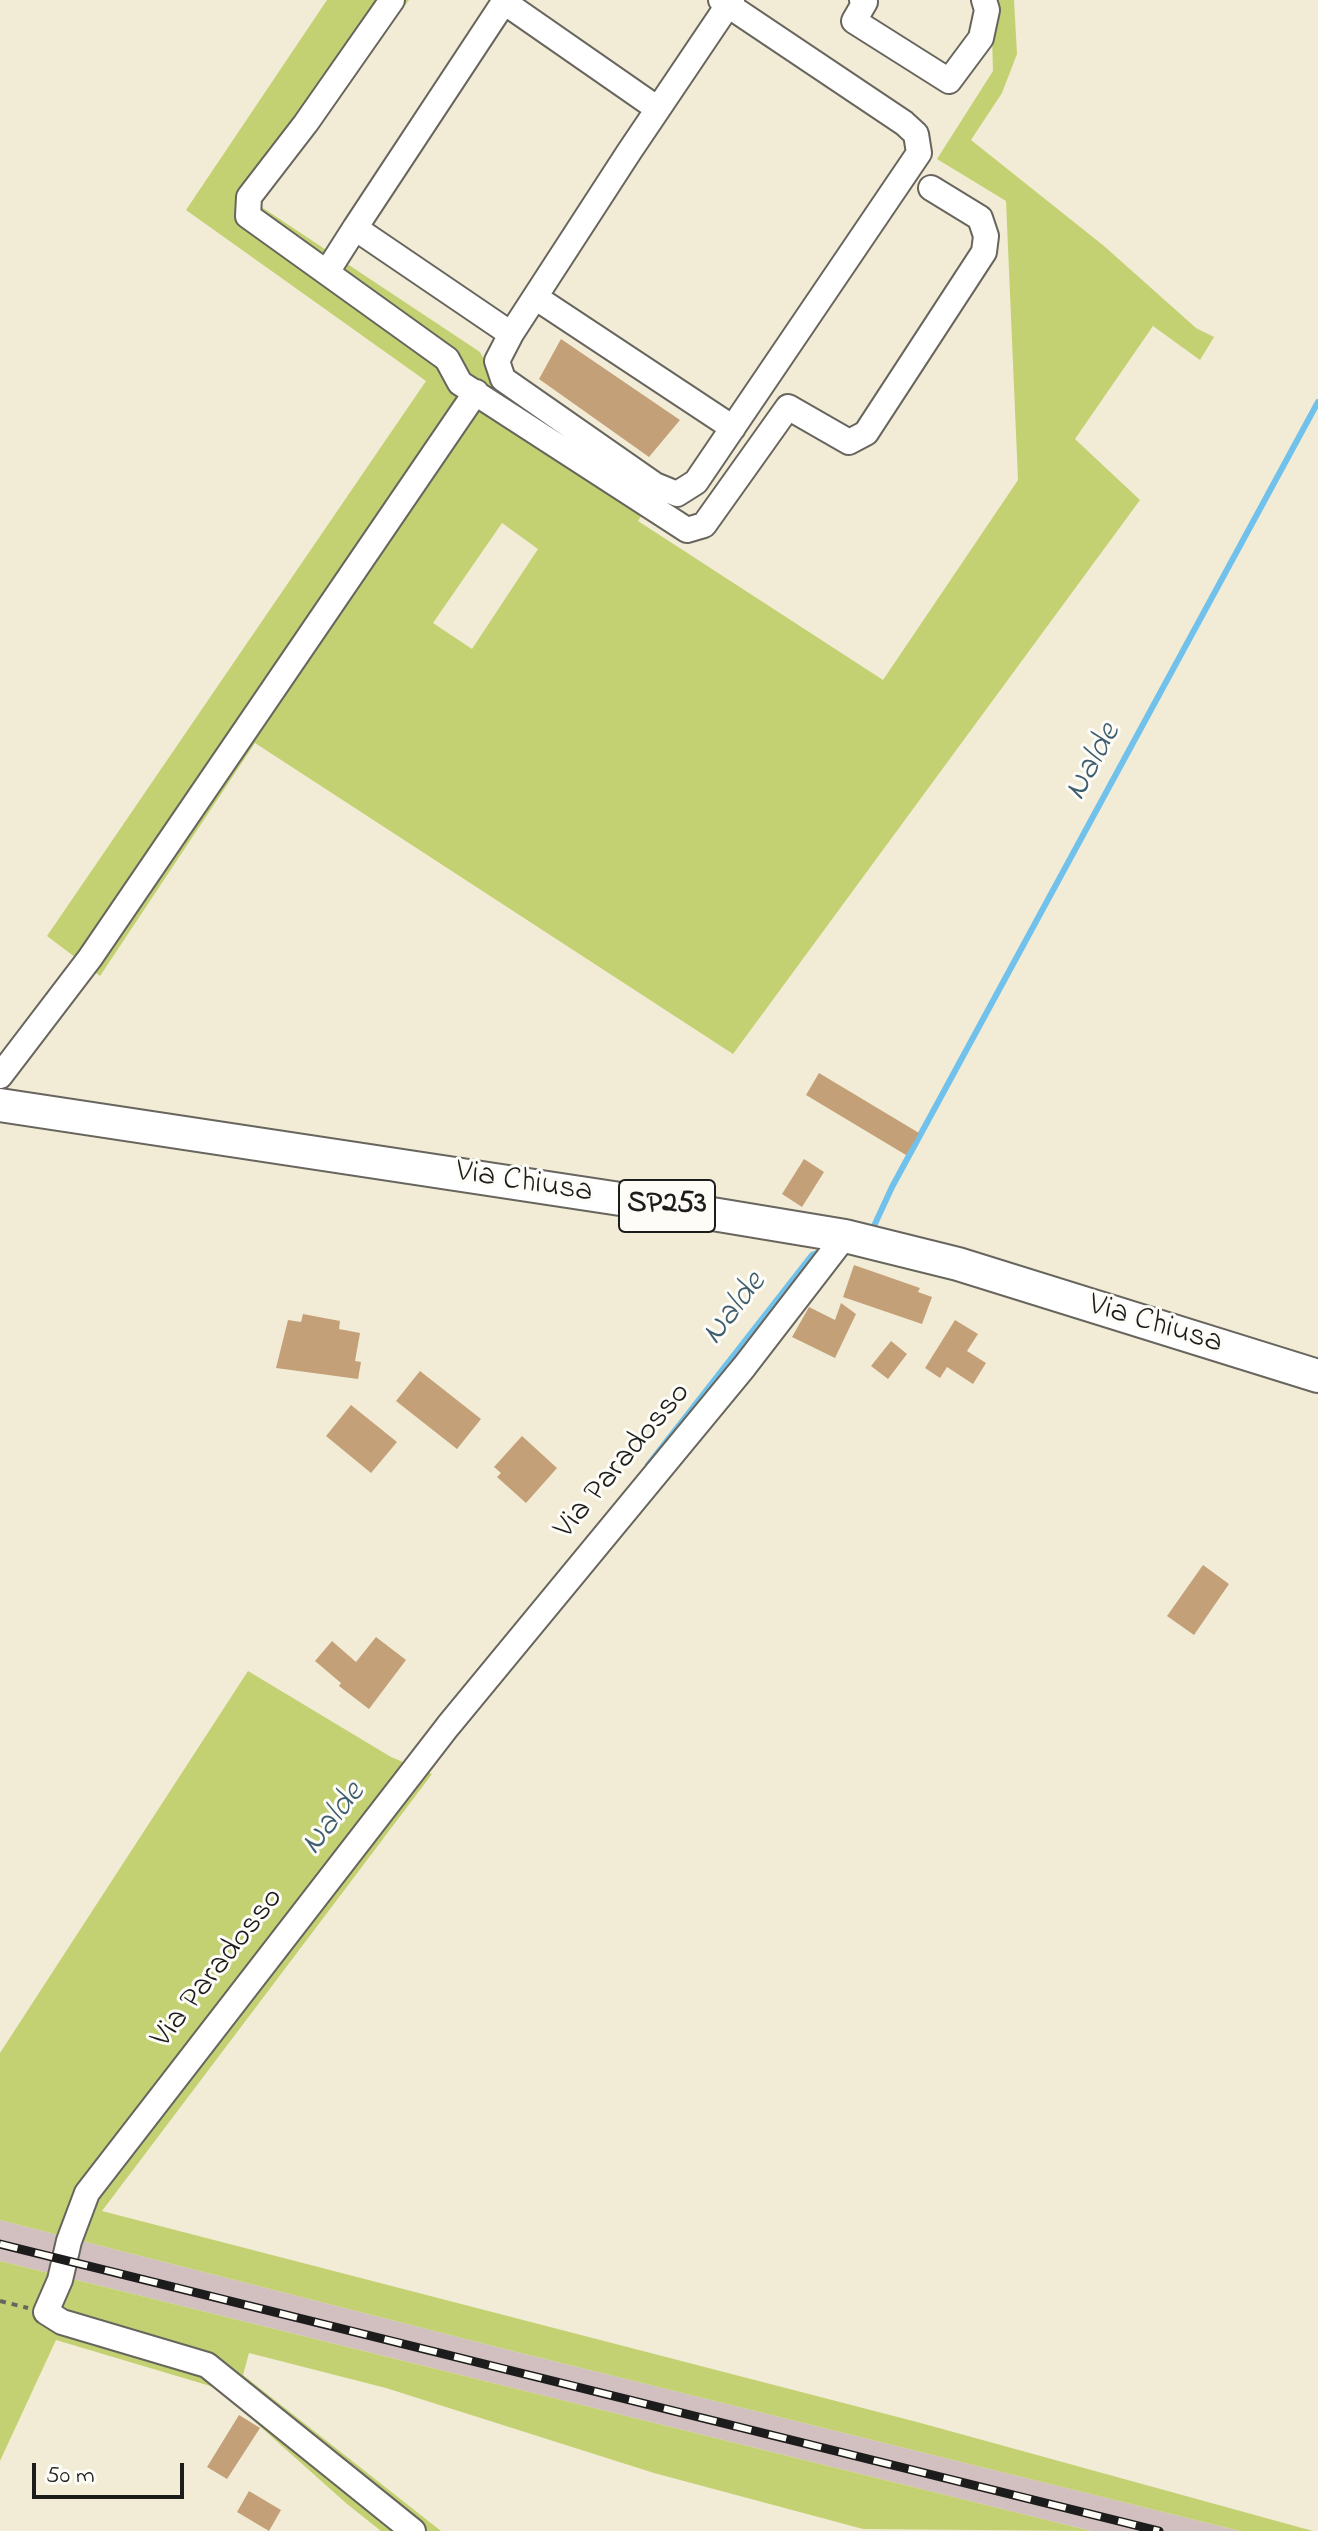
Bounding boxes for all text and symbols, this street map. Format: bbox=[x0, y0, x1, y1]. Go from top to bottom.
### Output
water label: Nalde bbox=[1058, 718, 1132, 808]
street label: Via Chiusa bbox=[453, 1154, 595, 1214]
road number: SP253 bbox=[619, 1180, 715, 1232]
water label: Nalde bbox=[695, 1265, 777, 1355]
street label: Via Chiusa bbox=[1083, 1287, 1227, 1365]
street label: Via Paradosso bbox=[547, 1376, 701, 1548]
water label: Nalde bbox=[294, 1775, 376, 1865]
street label: Via Paradosso bbox=[145, 1881, 293, 2057]
scale bar bbox=[36, 2447, 188, 2497]
text: 50 m bbox=[46, 2459, 95, 2494]

